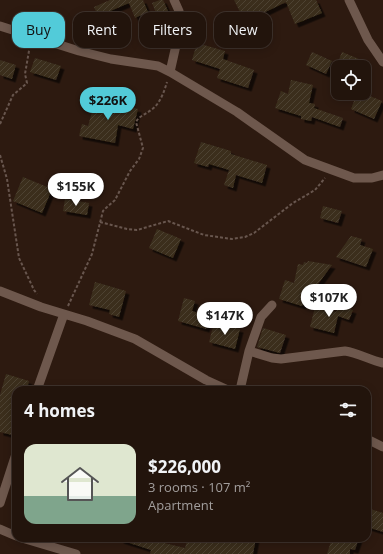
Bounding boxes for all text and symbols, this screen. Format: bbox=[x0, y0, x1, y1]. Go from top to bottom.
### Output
chip: Buy bbox=[12, 12, 65, 48]
chip: Rent bbox=[73, 12, 131, 48]
chip: Filters bbox=[139, 12, 206, 48]
chip: New bbox=[214, 12, 272, 48]
map controls bbox=[331, 60, 371, 100]
button: locate bbox=[331, 60, 371, 100]
pin: $226K bbox=[80, 87, 136, 121]
text: $226K bbox=[89, 91, 127, 109]
pin: $155K bbox=[48, 173, 104, 207]
text: $155K bbox=[57, 177, 95, 195]
pin: $107K bbox=[301, 284, 357, 318]
text: $107K bbox=[310, 288, 348, 306]
pin: $147K bbox=[197, 302, 253, 336]
text: $147K bbox=[206, 306, 244, 324]
text: 4 homes bbox=[24, 399, 95, 422]
icon: filters bbox=[337, 399, 359, 421]
text: $226,000 bbox=[148, 455, 221, 478]
icon: home bbox=[56, 460, 104, 508]
text: 3 rooms · 107 m² bbox=[148, 478, 250, 496]
text: Apartment bbox=[148, 496, 213, 514]

